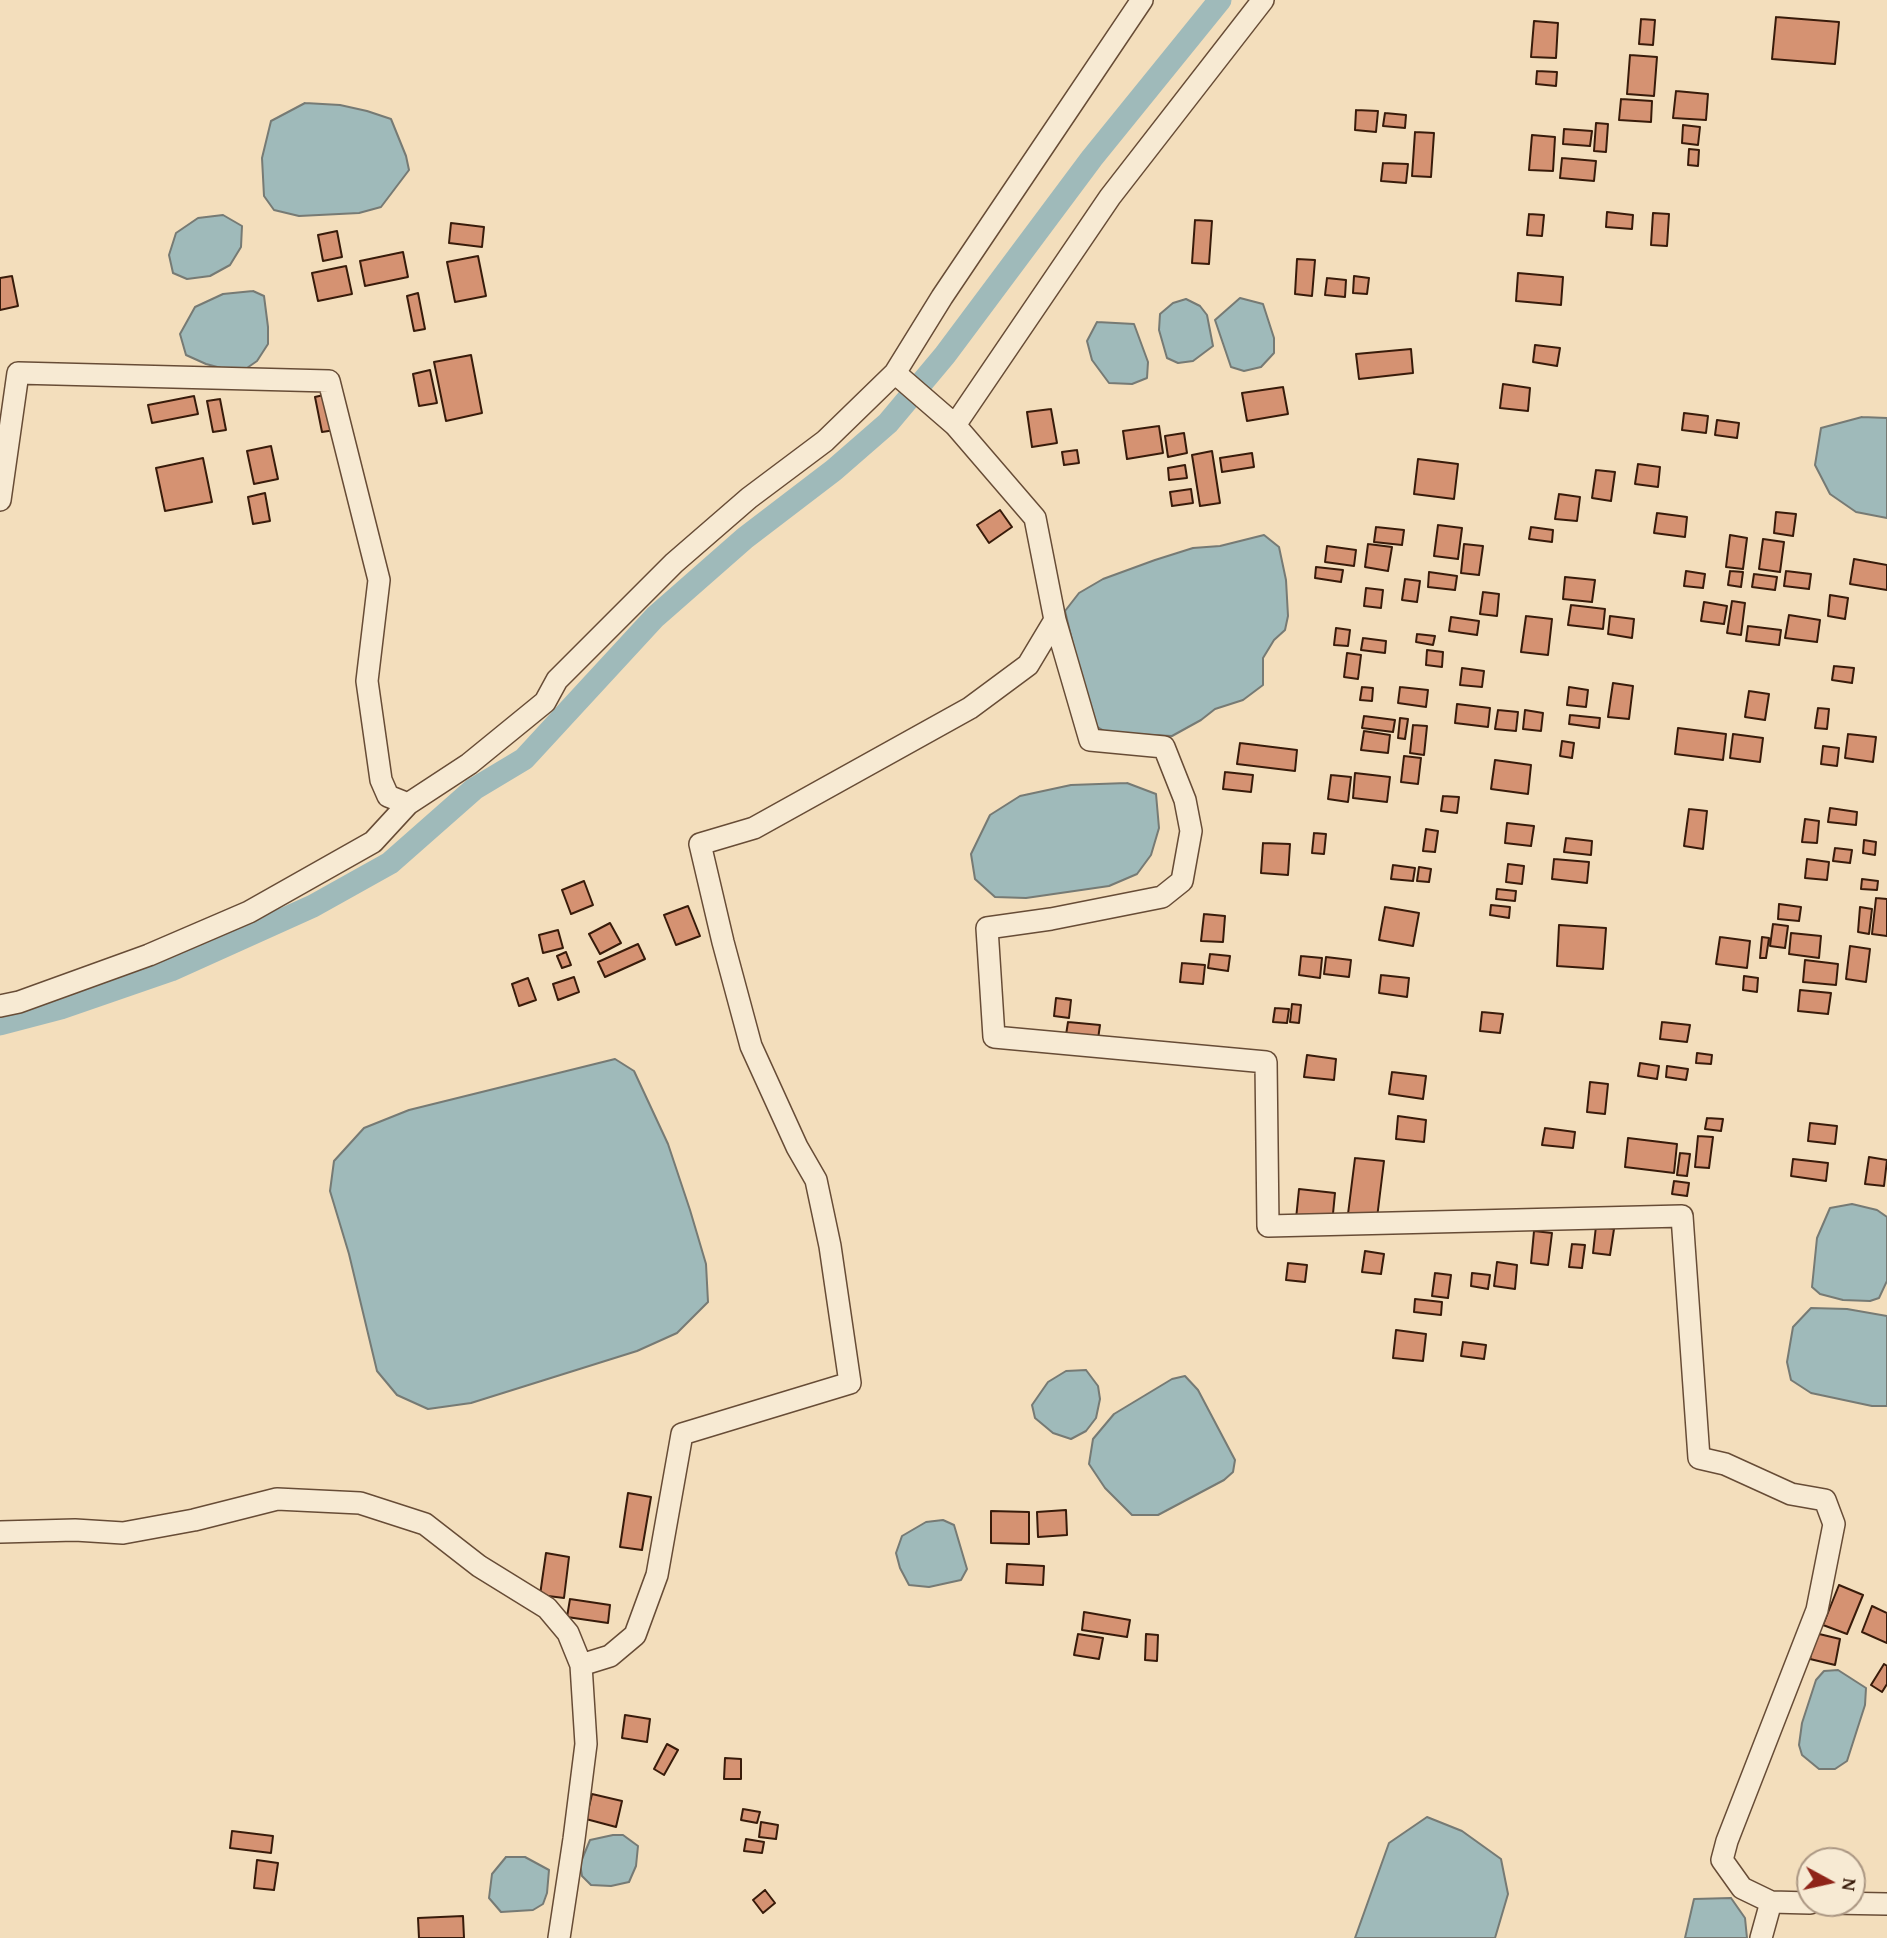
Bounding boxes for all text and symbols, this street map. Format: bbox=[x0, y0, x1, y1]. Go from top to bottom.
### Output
north arrow bbox=[1796, 1847, 1866, 1917]
text: N bbox=[1835, 1876, 1865, 1893]

